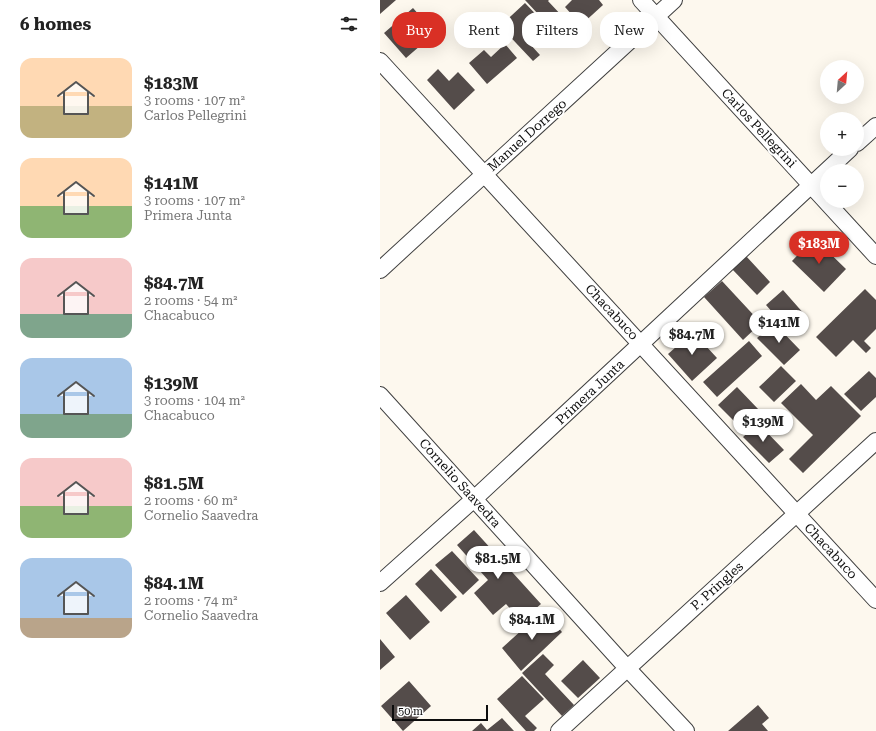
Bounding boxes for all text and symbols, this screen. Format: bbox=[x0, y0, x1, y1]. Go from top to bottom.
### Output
chip: Buy bbox=[392, 12, 446, 48]
chip: Rent bbox=[454, 12, 514, 48]
chip: Filters bbox=[522, 12, 592, 48]
chip: New bbox=[600, 12, 658, 48]
icon: filters bbox=[338, 13, 360, 35]
text: 6 homes bbox=[20, 14, 91, 34]
north arrow bbox=[820, 60, 864, 104]
map controls bbox=[820, 60, 864, 208]
text: $183M bbox=[144, 73, 199, 93]
icon: home bbox=[52, 74, 100, 122]
street label: Carlos Pellegrini bbox=[718, 85, 800, 171]
text: 3 rooms · 107 m² bbox=[144, 93, 245, 108]
street label: Manuel Dorrego bbox=[485, 96, 569, 174]
text: Carlos Pellegrini bbox=[144, 108, 247, 123]
button: + bbox=[820, 112, 864, 156]
button: − bbox=[820, 164, 864, 208]
text: $141M bbox=[144, 173, 199, 193]
icon: home bbox=[52, 174, 100, 222]
text: 3 rooms · 107 m² bbox=[144, 193, 245, 208]
text: Primera Junta bbox=[144, 208, 232, 223]
pin: $183M bbox=[791, 231, 847, 265]
text: $183M bbox=[798, 236, 840, 251]
text: $84.7M bbox=[144, 273, 204, 293]
icon: home bbox=[52, 274, 100, 322]
street label: Chacabuco bbox=[582, 281, 642, 343]
text: 2 rooms · 54 m² bbox=[144, 293, 238, 308]
text: Chacabuco bbox=[144, 308, 215, 323]
pin: $141M bbox=[751, 310, 807, 344]
text: $141M bbox=[758, 315, 800, 330]
pin: $84.7M bbox=[659, 322, 725, 356]
text: $84.7M bbox=[669, 327, 715, 342]
street label: Primera Junta bbox=[553, 357, 627, 427]
text: $139M bbox=[144, 373, 199, 393]
icon: home bbox=[52, 374, 100, 422]
text: 3 rooms · 104 m² bbox=[144, 393, 245, 408]
text: Chacabuco bbox=[144, 408, 215, 423]
pin: $139M bbox=[735, 409, 791, 443]
text: $139M bbox=[742, 414, 784, 429]
street label: Cornelio Saavedra bbox=[416, 435, 504, 531]
text: $81.5M bbox=[144, 473, 204, 493]
icon: home bbox=[52, 474, 100, 522]
text: 2 rooms · 60 m² bbox=[144, 493, 238, 508]
text: Cornelio Saavedra bbox=[144, 508, 258, 523]
street label: Chacabuco bbox=[801, 520, 861, 582]
pin: $81.5M bbox=[465, 546, 531, 580]
text: $81.5M bbox=[475, 551, 521, 566]
street label: P. Pringles bbox=[688, 559, 746, 613]
text: $84.1M bbox=[144, 573, 204, 593]
icon: home bbox=[52, 574, 100, 622]
text: 2 rooms · 74 m² bbox=[144, 593, 238, 608]
pin: $84.1M bbox=[499, 607, 565, 641]
text: Cornelio Saavedra bbox=[144, 608, 258, 623]
text: $84.1M bbox=[509, 612, 555, 627]
scale bar bbox=[392, 703, 488, 722]
text: 50 m bbox=[398, 705, 423, 718]

